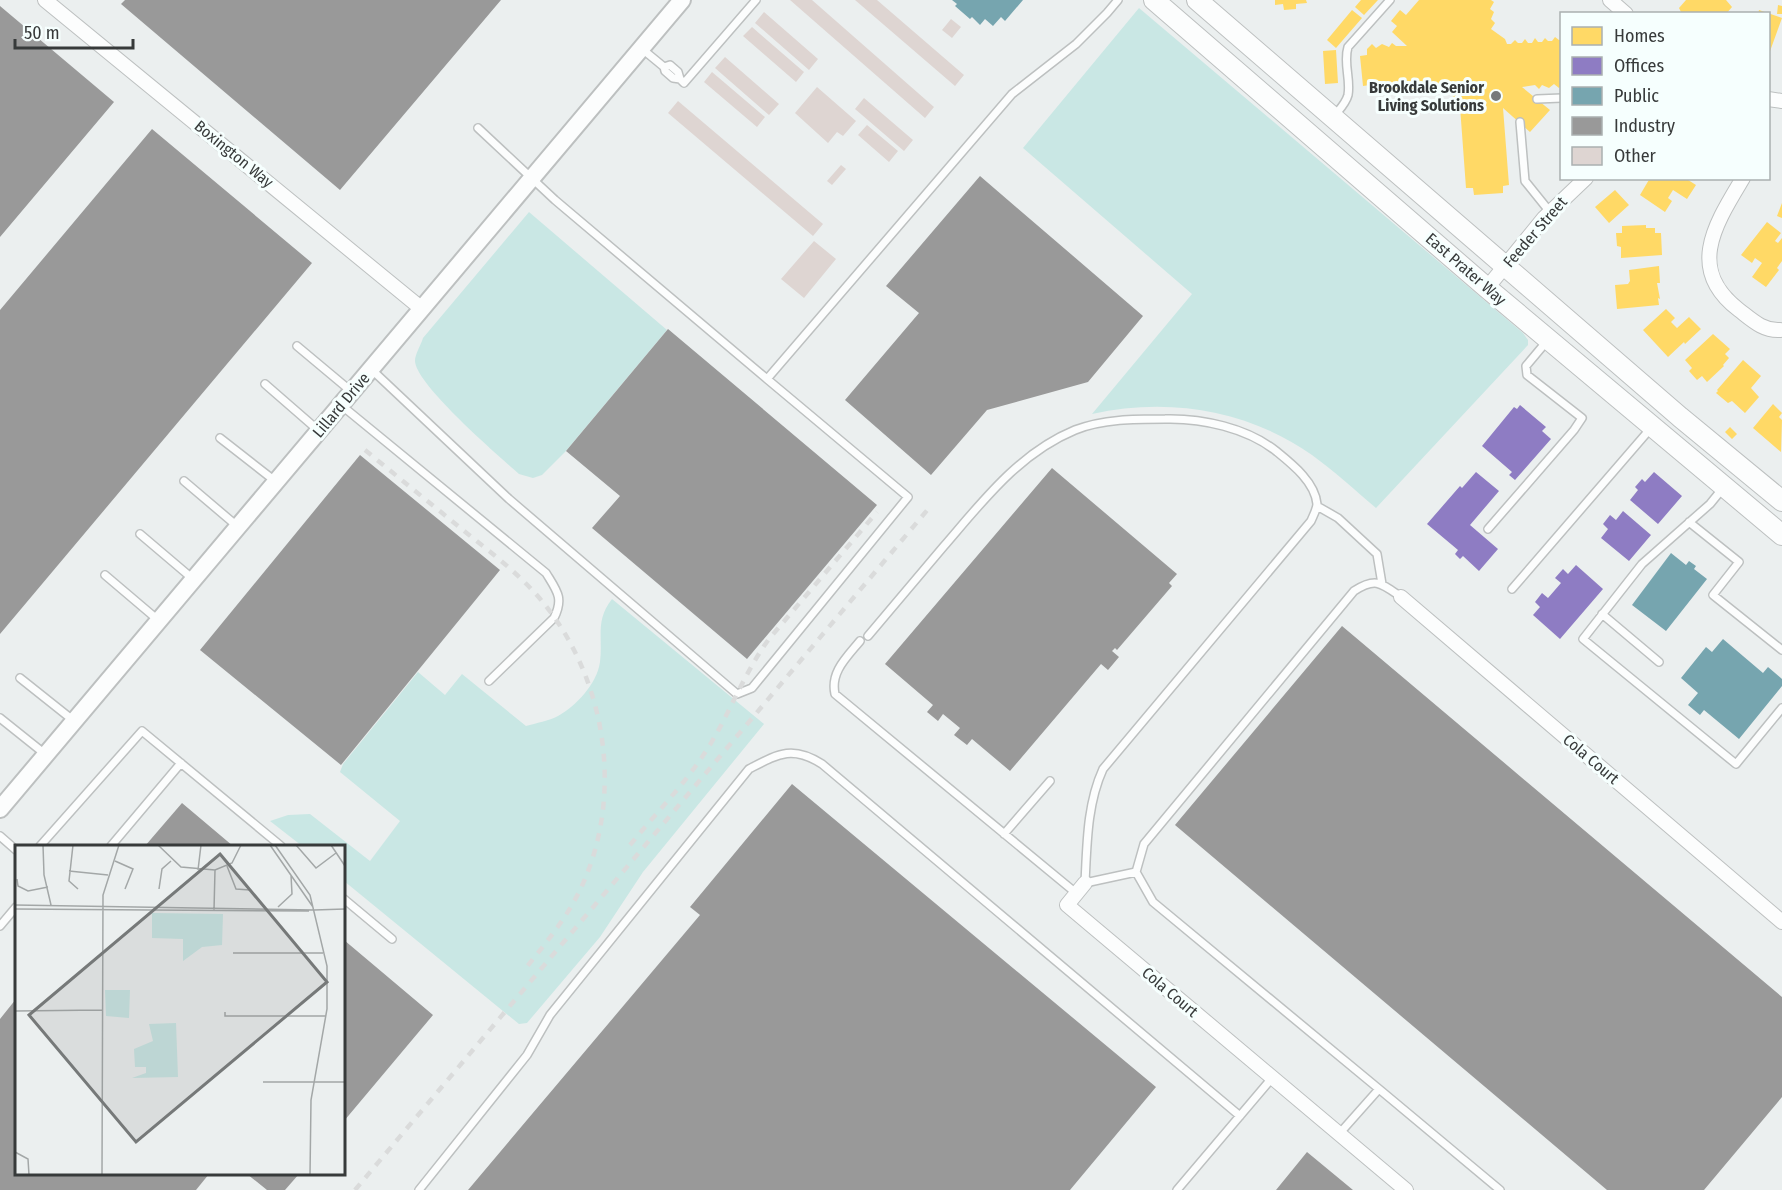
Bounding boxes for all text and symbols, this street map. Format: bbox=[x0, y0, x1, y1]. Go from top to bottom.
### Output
scale bar bbox=[15, 12, 134, 50]
legend bbox=[1560, 12, 1770, 180]
text: 50 m bbox=[24, 22, 60, 44]
text: Homes bbox=[1614, 25, 1665, 47]
text: Offices bbox=[1614, 55, 1664, 77]
place label: Brookdale Senior Living Solutions bbox=[1369, 78, 1484, 115]
text: Public bbox=[1614, 85, 1659, 107]
marker: Brookdale Senior Living Solutions bbox=[1489, 89, 1503, 103]
text: Industry bbox=[1614, 115, 1675, 137]
street label: Boxington Way bbox=[191, 116, 278, 192]
text: Other bbox=[1614, 145, 1657, 167]
street label: Feeder Street bbox=[1499, 192, 1571, 271]
street label: East Prater Way bbox=[1422, 229, 1511, 310]
street label: Lillard Drive bbox=[308, 369, 374, 441]
street label: Cola Court bbox=[1559, 730, 1623, 788]
inset map bbox=[15, 845, 345, 1175]
street label: Cola Court bbox=[1138, 963, 1202, 1021]

